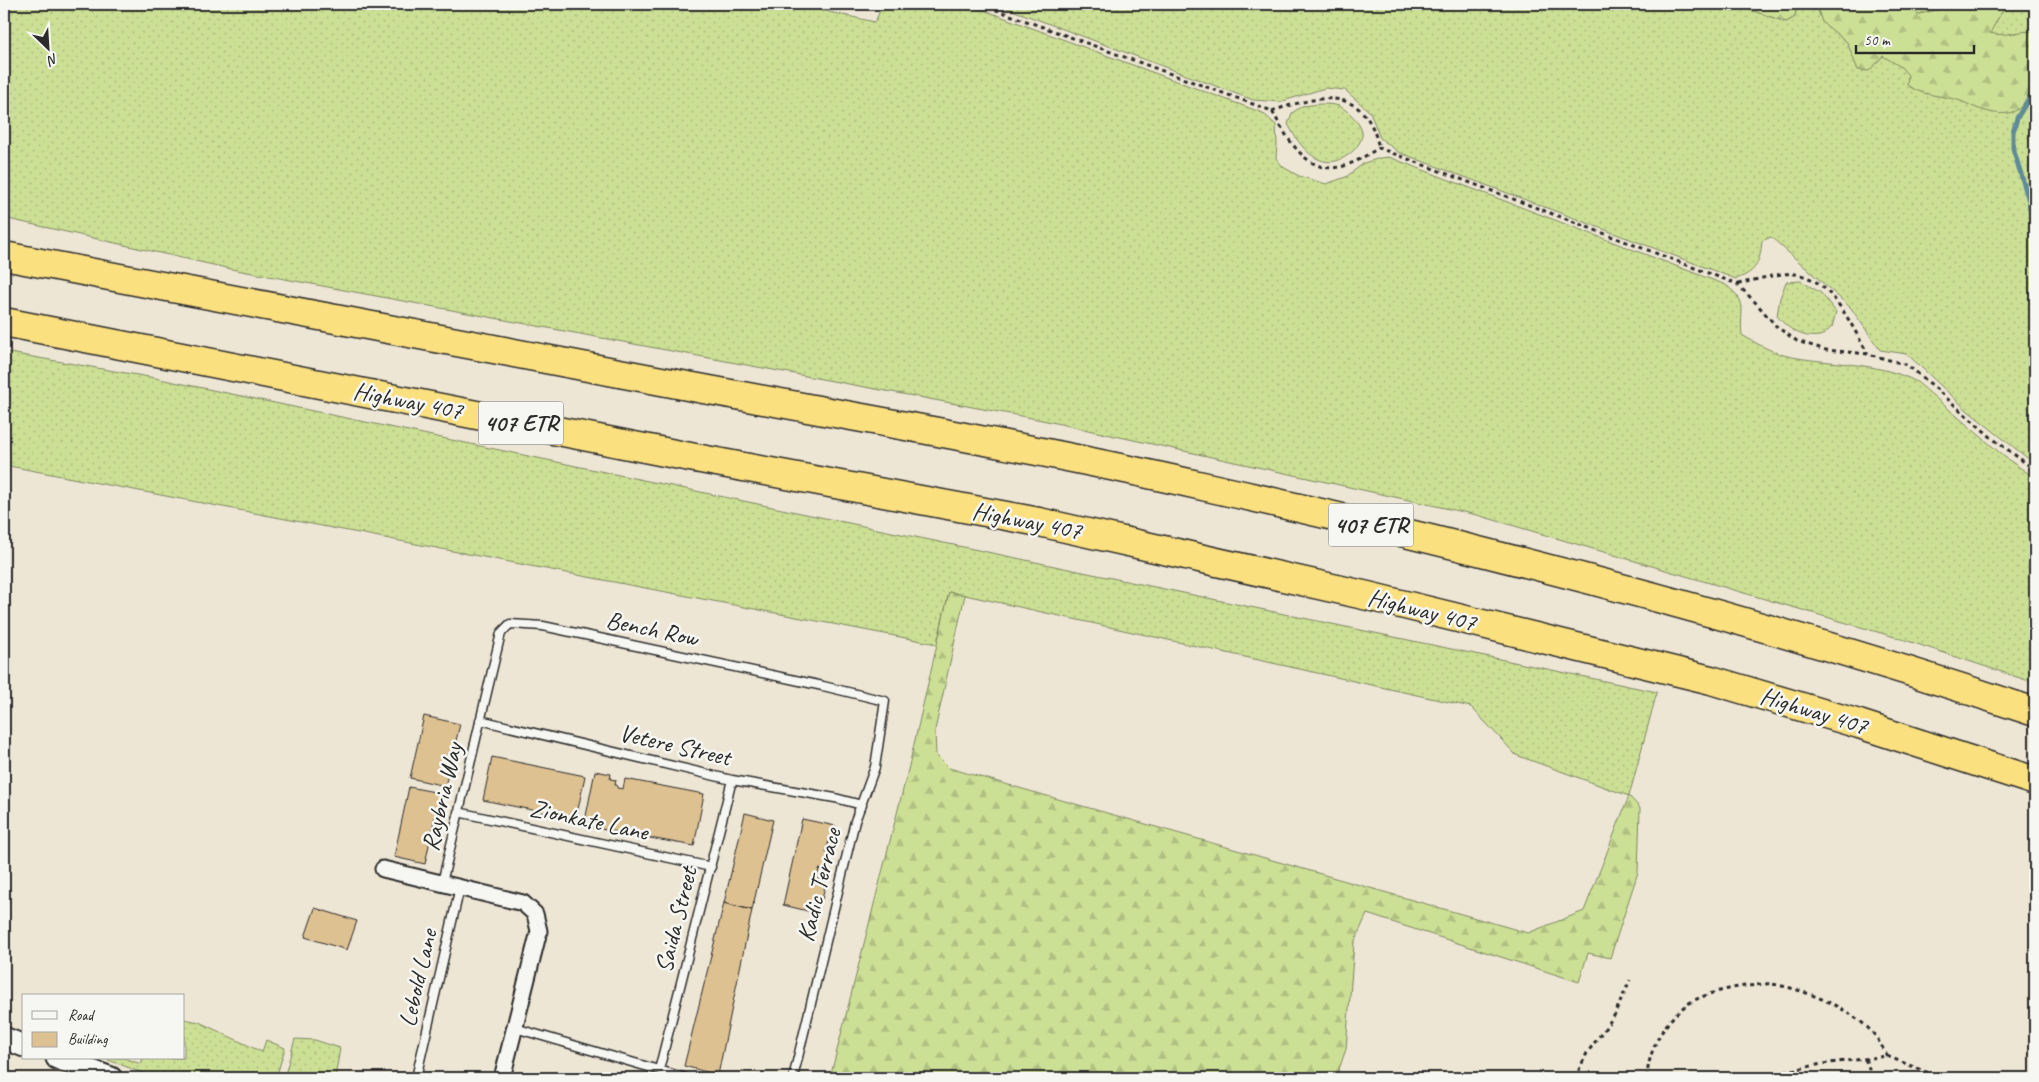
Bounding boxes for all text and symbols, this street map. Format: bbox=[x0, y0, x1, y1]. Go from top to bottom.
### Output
north arrow bbox=[22, 22, 72, 72]
scale bar bbox=[1856, 22, 1974, 54]
text: 50 m bbox=[1864, 31, 1891, 50]
text: N bbox=[44, 50, 61, 70]
street label: Highway 407 bbox=[351, 375, 467, 428]
road number: 407 ETR bbox=[478, 402, 564, 444]
street label: Highway 407 bbox=[970, 495, 1086, 548]
road number: 407 ETR bbox=[1328, 504, 1414, 546]
street label: Highway 407 bbox=[1365, 581, 1481, 639]
street label: Bench Row bbox=[603, 604, 703, 655]
street label: Highway 407 bbox=[1756, 680, 1873, 743]
street label: Vetere Street bbox=[616, 717, 736, 774]
street label: Raybria Way bbox=[414, 737, 471, 854]
street label: Zionkate Lane bbox=[527, 792, 653, 848]
street label: Kadic Terrace bbox=[789, 823, 849, 945]
street label: Saida Street bbox=[647, 861, 705, 976]
street label: Lebold Lane bbox=[391, 924, 445, 1030]
legend bbox=[22, 994, 185, 1060]
text: Road bbox=[68, 1006, 95, 1025]
text: Building bbox=[68, 1030, 108, 1049]

